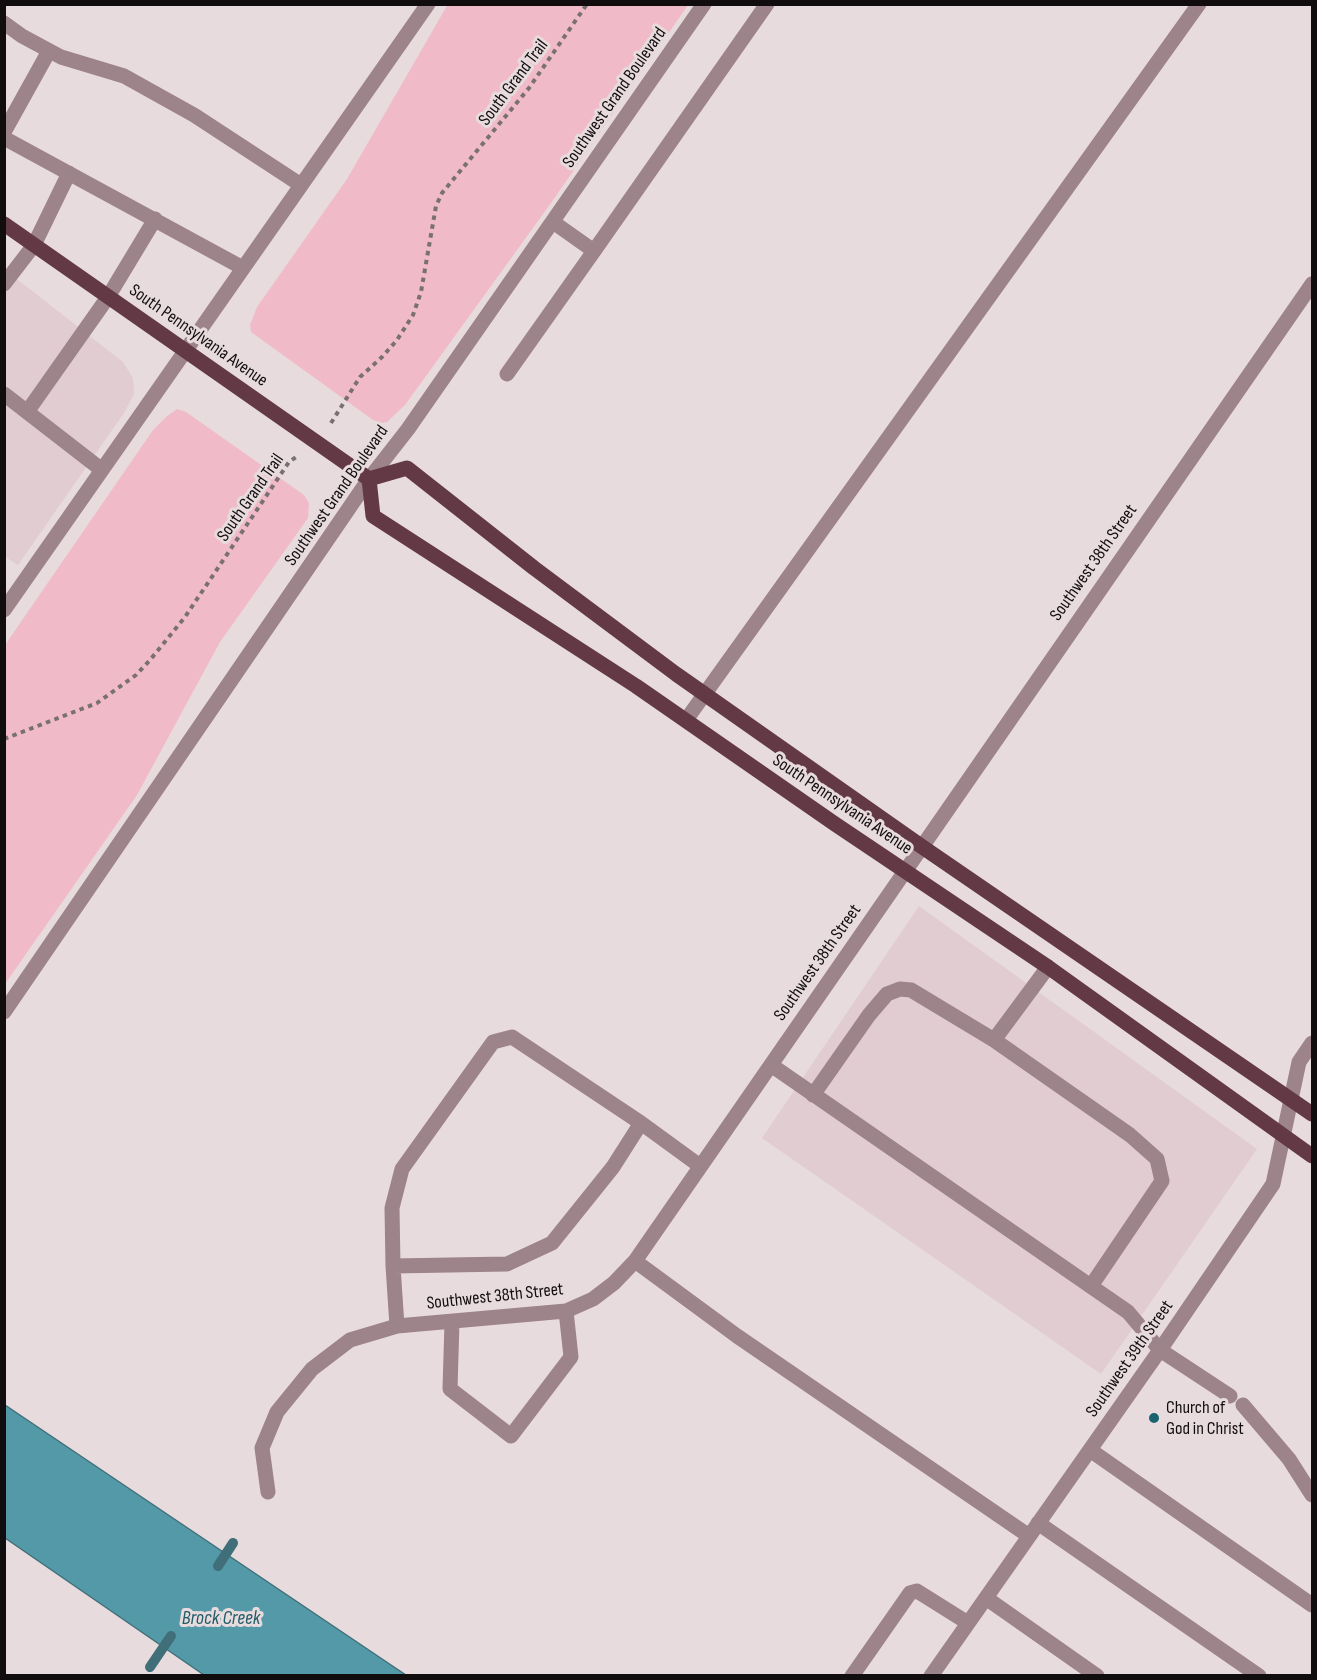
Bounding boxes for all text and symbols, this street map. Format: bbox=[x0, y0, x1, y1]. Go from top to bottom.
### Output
street label: Southwest Grand Boulevard bbox=[558, 24, 672, 172]
street label: South Grand Trail bbox=[475, 36, 553, 130]
street label: South Pennsylvania Avenue bbox=[125, 280, 271, 392]
street label: Southwest Grand Boulevard bbox=[280, 422, 394, 570]
street label: South Grand Trail bbox=[213, 450, 289, 546]
street label: Southwest 38th Street bbox=[1046, 501, 1142, 625]
street label: South Pennsylvania Avenue bbox=[768, 750, 916, 860]
street label: Southwest 38th Street bbox=[770, 901, 866, 1025]
street label: Southwest 38th Street bbox=[426, 1279, 564, 1315]
street label: Southwest 39th Street bbox=[1082, 1296, 1178, 1422]
place label: Church of God in Christ bbox=[1166, 1397, 1244, 1440]
marker: Church of God in Christ bbox=[1147, 1411, 1161, 1425]
water label: Brock Creek bbox=[182, 1607, 260, 1631]

